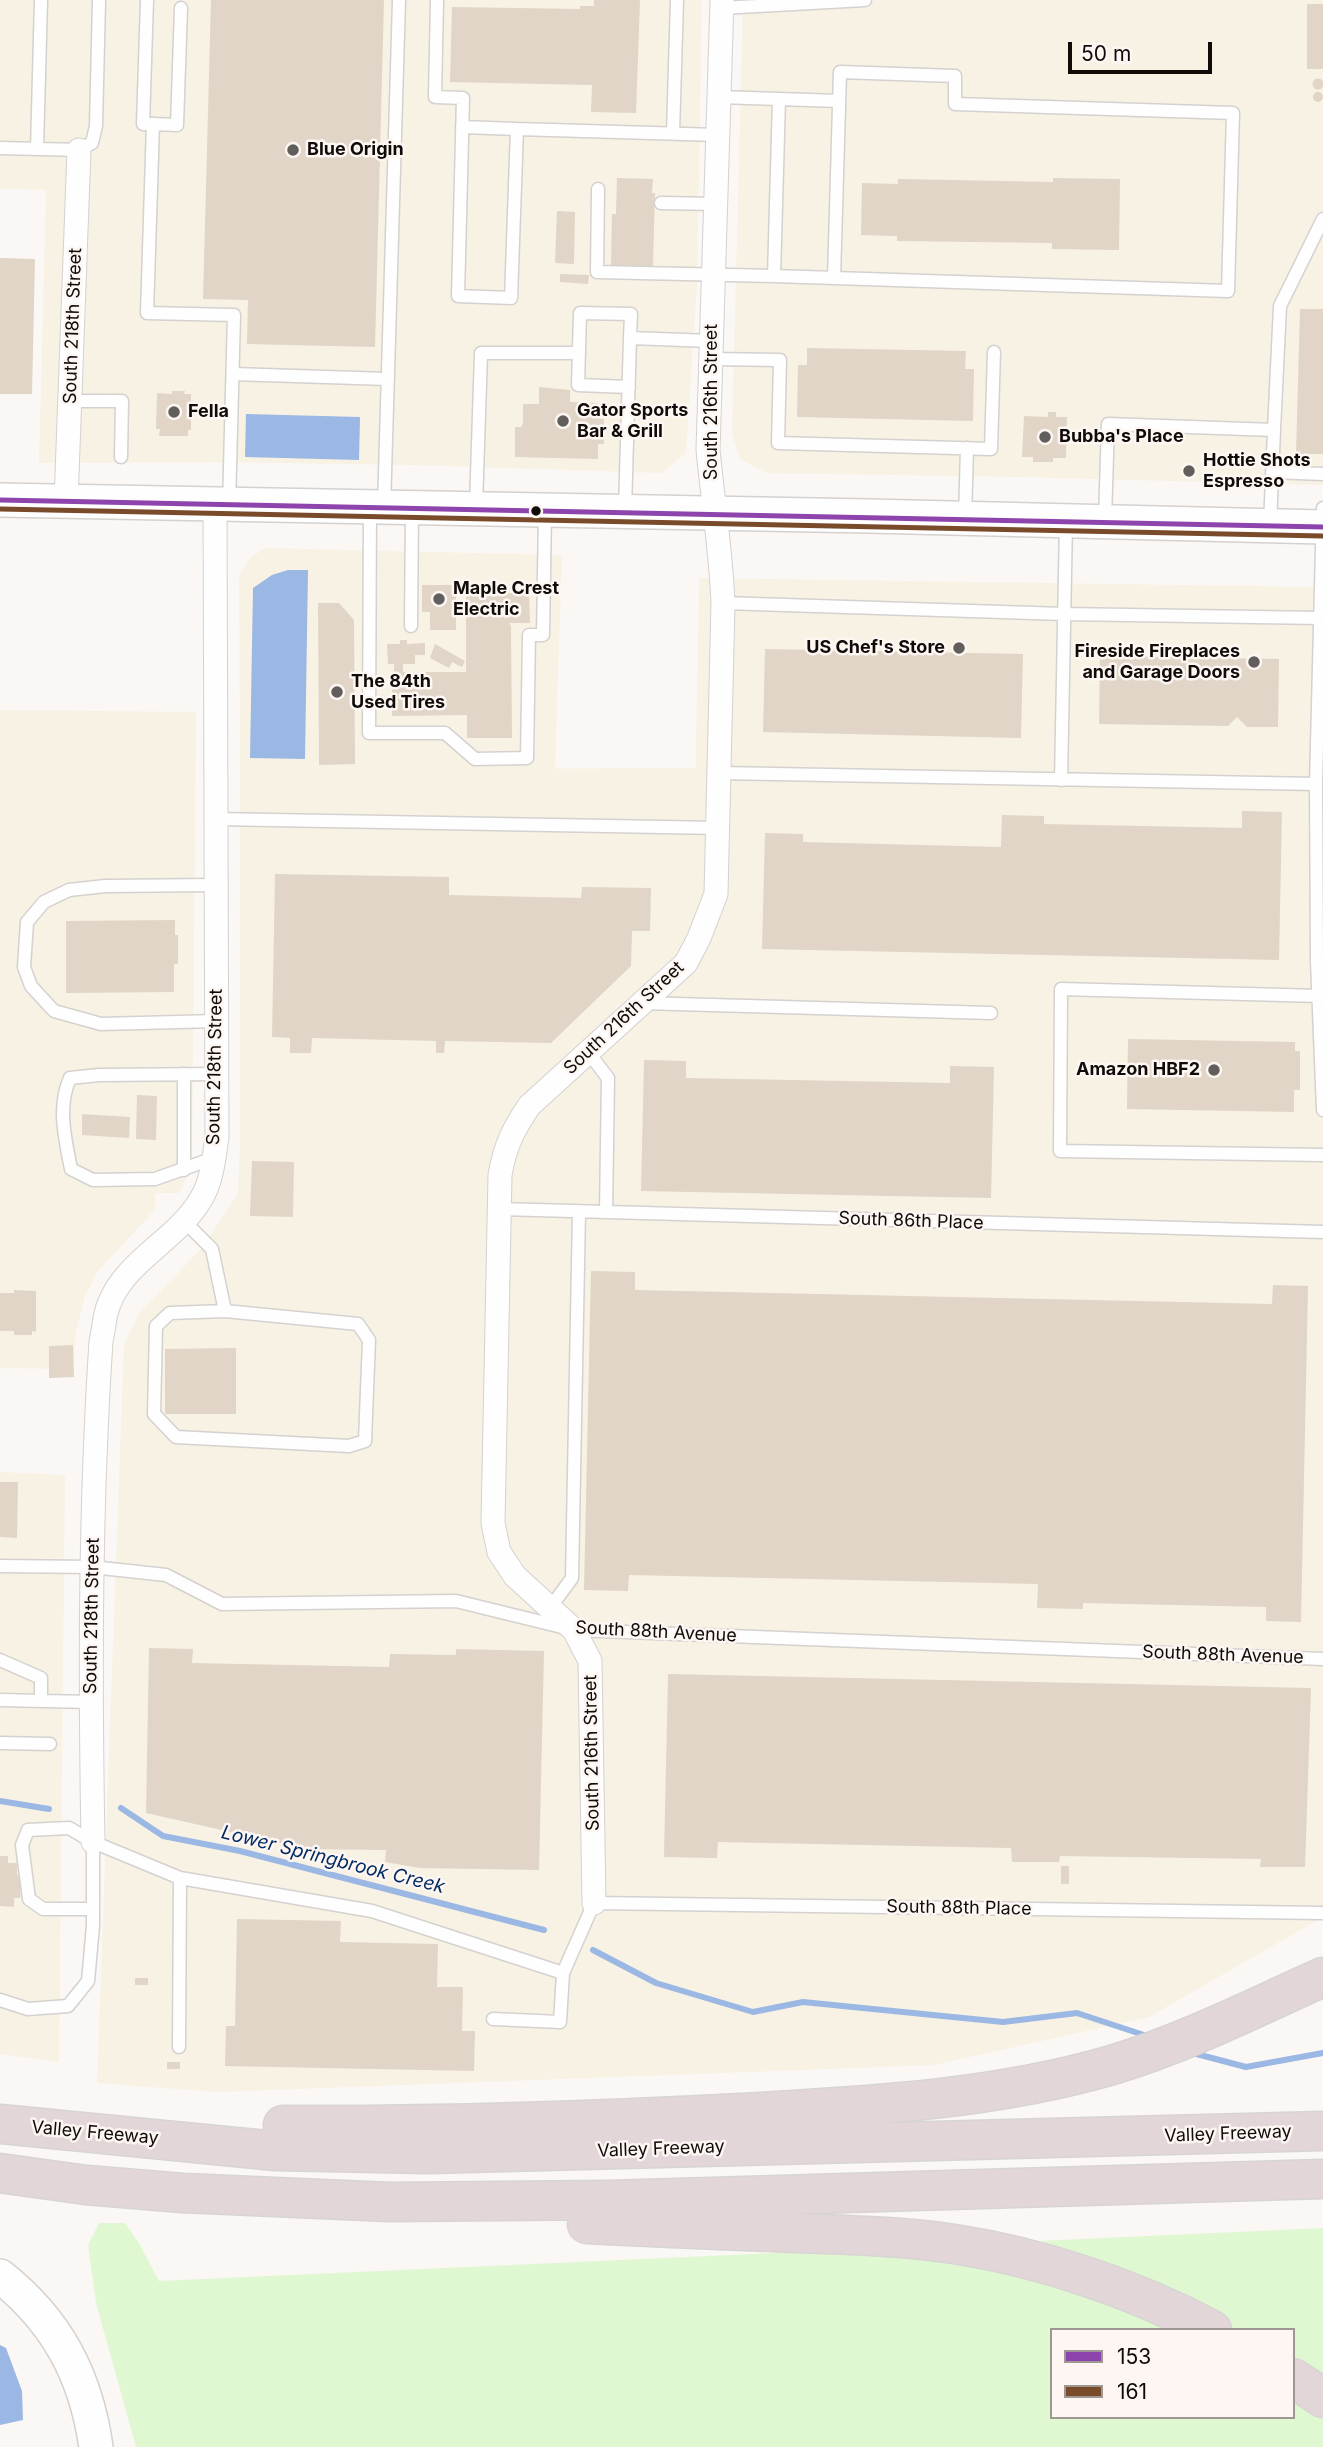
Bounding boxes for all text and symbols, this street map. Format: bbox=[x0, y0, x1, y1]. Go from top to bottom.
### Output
scale bar bbox=[1071, 28, 1214, 72]
text: 50 m bbox=[1081, 41, 1131, 66]
place label: Blue Origin bbox=[307, 139, 404, 161]
marker: Blue Origin bbox=[285, 142, 301, 158]
street label: South 218th Street bbox=[59, 247, 87, 405]
street label: South 216th Street bbox=[701, 324, 723, 480]
place label: Gator Sports Bar & Grill bbox=[577, 400, 688, 442]
place label: Fella bbox=[188, 401, 229, 423]
marker: Fella bbox=[166, 404, 182, 420]
marker: Gator Sports Bar & Grill bbox=[555, 413, 571, 429]
place label: Bubba's Place bbox=[1059, 426, 1184, 448]
marker: Bubba's Place bbox=[1037, 429, 1053, 445]
place label: Hottie Shots Espresso bbox=[1203, 450, 1310, 492]
marker: Hottie Shots Espresso bbox=[1181, 463, 1197, 479]
unlabelled marker bbox=[529, 504, 543, 518]
place label: Maple Crest Electric bbox=[453, 578, 559, 620]
marker: Maple Crest Electric bbox=[431, 591, 447, 607]
place label: US Chef's Store bbox=[806, 637, 945, 659]
marker: US Chef's Store bbox=[951, 640, 967, 656]
place label: Fireside Fireplaces and Garage Doors bbox=[1075, 641, 1240, 684]
marker: Fireside Fireplaces and Garage Doors bbox=[1246, 654, 1262, 670]
place label: The 84th Used Tires bbox=[351, 671, 445, 714]
marker: The 84th Used Tires bbox=[329, 684, 345, 700]
street label: South 216th Street bbox=[559, 957, 689, 1079]
street label: South 218th Street bbox=[203, 989, 227, 1145]
place label: Amazon HBF2 bbox=[1076, 1059, 1200, 1081]
marker: Amazon HBF2 bbox=[1206, 1062, 1222, 1078]
street label: South 86th Place bbox=[838, 1208, 984, 1234]
street label: South 218th Street bbox=[80, 1538, 104, 1694]
street label: South 88th Avenue bbox=[575, 1617, 737, 1647]
street label: South 88th Avenue bbox=[1142, 1641, 1304, 1669]
street label: South 216th Street bbox=[580, 1675, 604, 1831]
water label: Lower Springbrook Creek bbox=[219, 1821, 447, 1899]
street label: South 88th Place bbox=[886, 1896, 1032, 1920]
street label: Valley Freeway bbox=[31, 2117, 159, 2149]
street label: Valley Freeway bbox=[1164, 2121, 1292, 2147]
street label: Valley Freeway bbox=[597, 2136, 725, 2162]
legend bbox=[1050, 2328, 1295, 2419]
text: 153 bbox=[1117, 2344, 1151, 2369]
text: 161 bbox=[1117, 2379, 1147, 2404]

